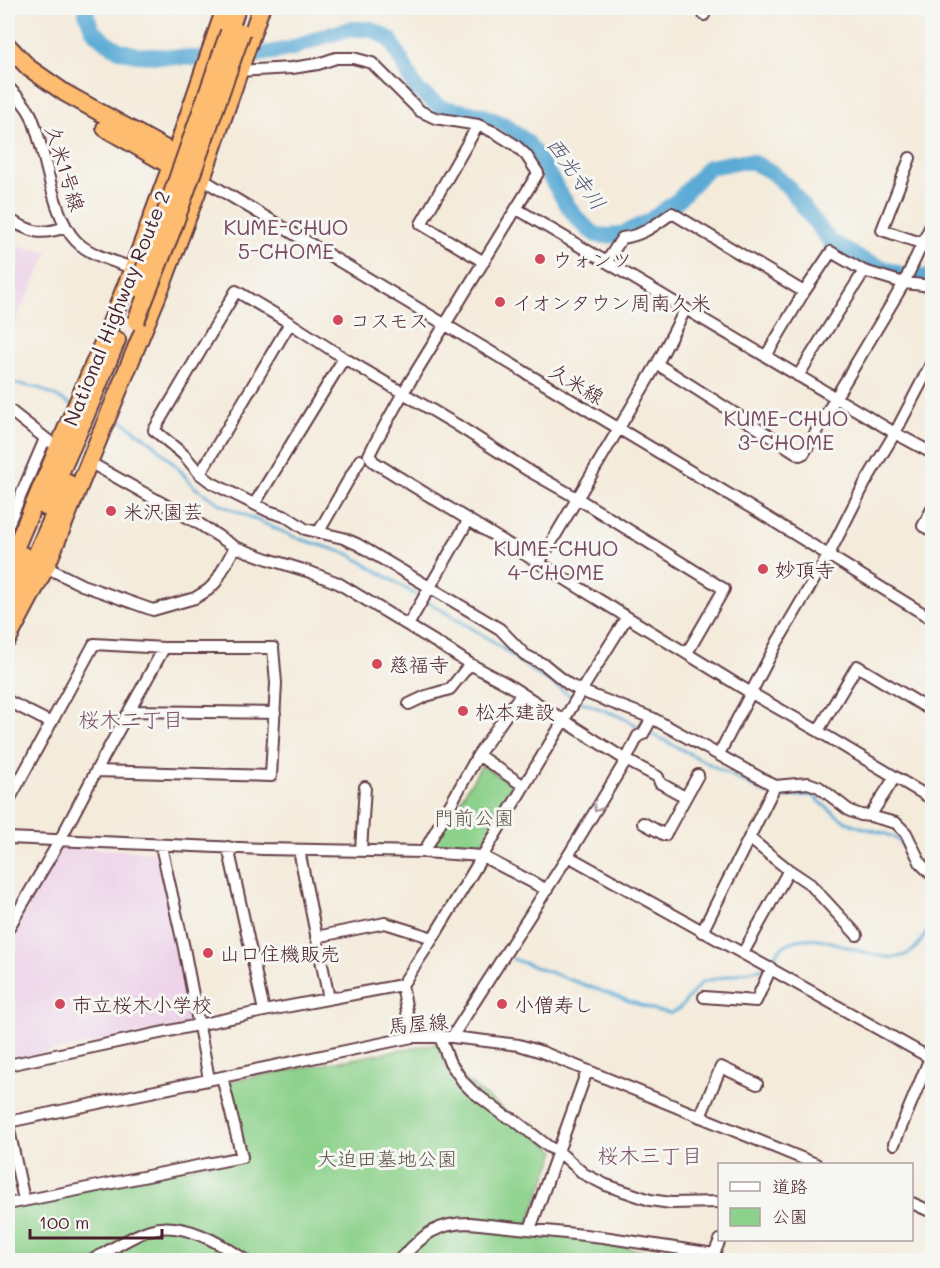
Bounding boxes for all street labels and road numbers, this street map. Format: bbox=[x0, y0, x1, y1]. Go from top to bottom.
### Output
street label: 久米1号線 bbox=[41, 122, 91, 214]
street label: National Highway Route 2 bbox=[57, 187, 175, 429]
street label: 久米線 bbox=[545, 356, 609, 410]
street label: 馬屋線 bbox=[387, 1007, 449, 1039]

